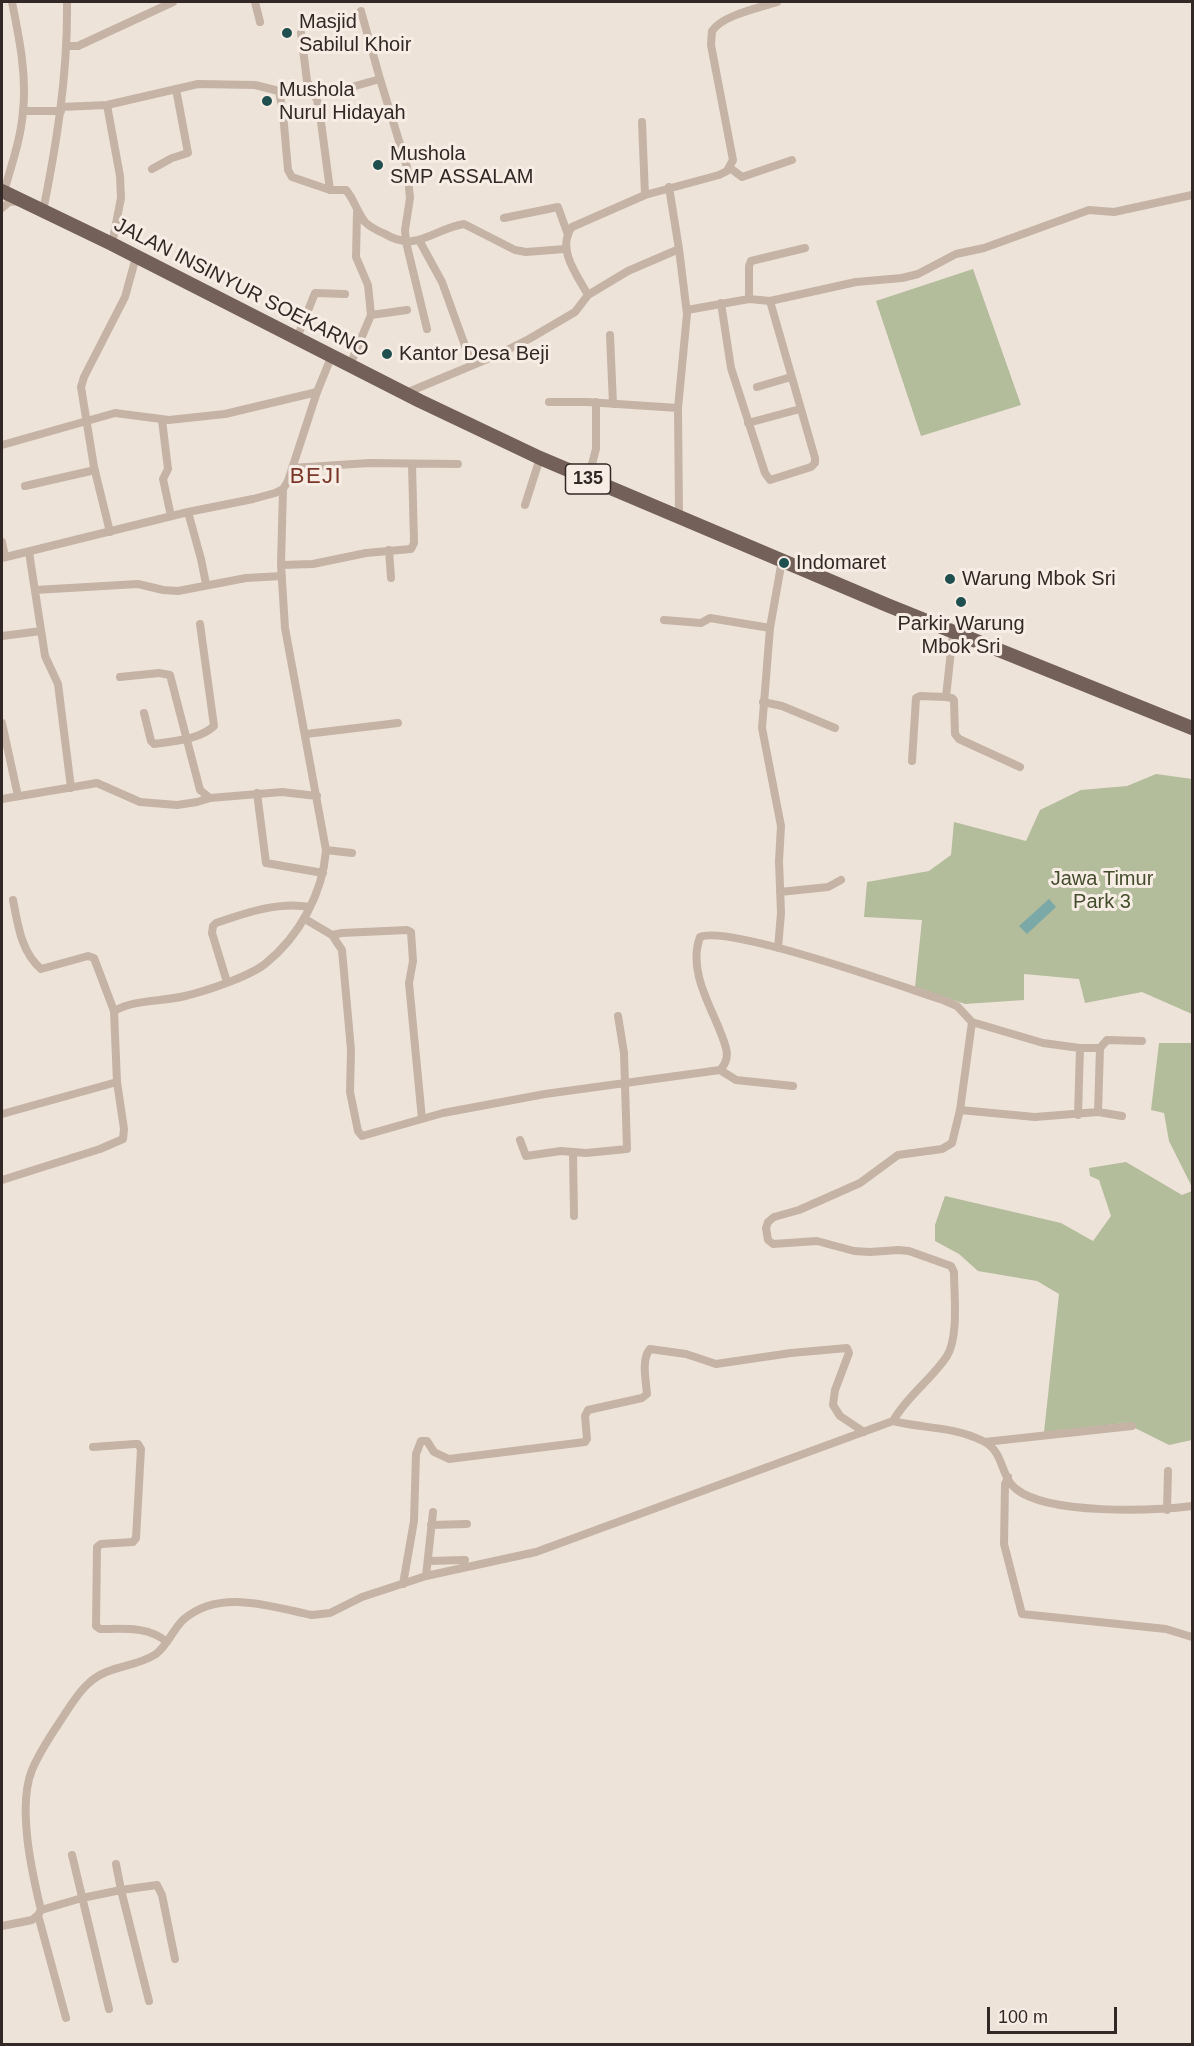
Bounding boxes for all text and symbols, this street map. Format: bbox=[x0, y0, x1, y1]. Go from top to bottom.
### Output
place label: Masjid Sabilul Khoir bbox=[299, 10, 411, 57]
marker: Masjid Sabilul Khoir bbox=[280, 26, 294, 40]
place label: Mushola Nurul Hidayah bbox=[279, 78, 406, 125]
marker: Mushola Nurul Hidayah bbox=[260, 94, 274, 108]
place label: Mushola SMP ASSALAM bbox=[390, 142, 533, 189]
marker: Mushola SMP ASSALAM bbox=[371, 158, 385, 172]
street label: JALAN INSINYUR SOEKARNO bbox=[110, 213, 372, 363]
place label: Kantor Desa Beji bbox=[399, 342, 549, 366]
marker: Kantor Desa Beji bbox=[380, 347, 394, 361]
district label: BEJI bbox=[290, 464, 342, 490]
road number: 135 bbox=[566, 464, 610, 494]
place label: Indomaret bbox=[796, 551, 886, 575]
marker: Indomaret bbox=[777, 556, 791, 570]
place label: Warung Mbok Sri bbox=[962, 567, 1116, 591]
marker: Warung Mbok Sri bbox=[943, 572, 957, 586]
marker: Parkir Warung Mbok Sri bbox=[954, 595, 968, 609]
place label: Parkir Warung Mbok Sri bbox=[897, 612, 1025, 659]
park label: Jawa Timur Park 3 bbox=[1051, 867, 1153, 914]
scale bar bbox=[990, 1995, 1120, 2033]
text: 100 m bbox=[998, 2007, 1048, 2027]

